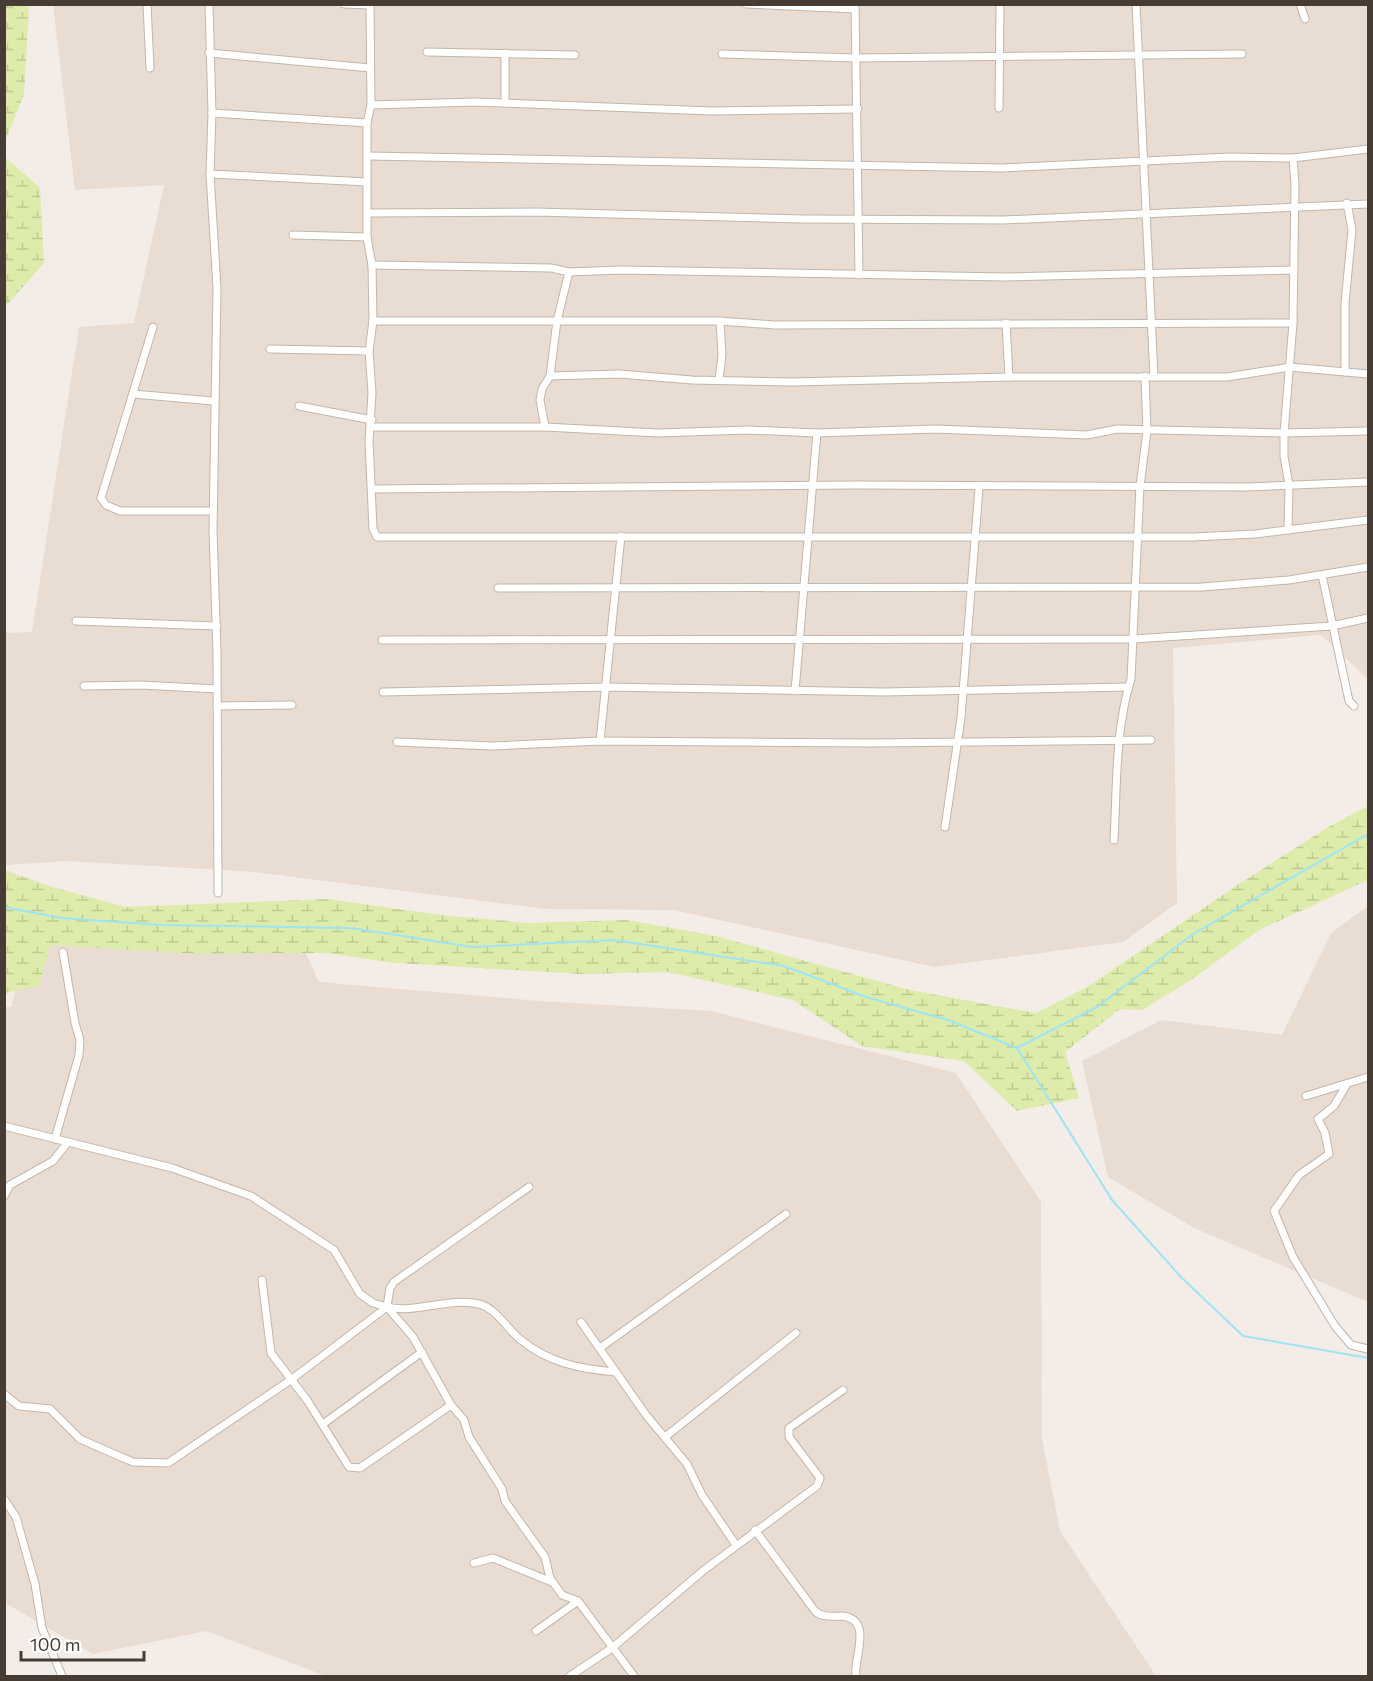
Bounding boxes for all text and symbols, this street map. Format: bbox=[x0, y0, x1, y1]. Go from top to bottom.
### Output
scale bar bbox=[21, 1624, 144, 1662]
text: 100 m bbox=[30, 1633, 80, 1655]

